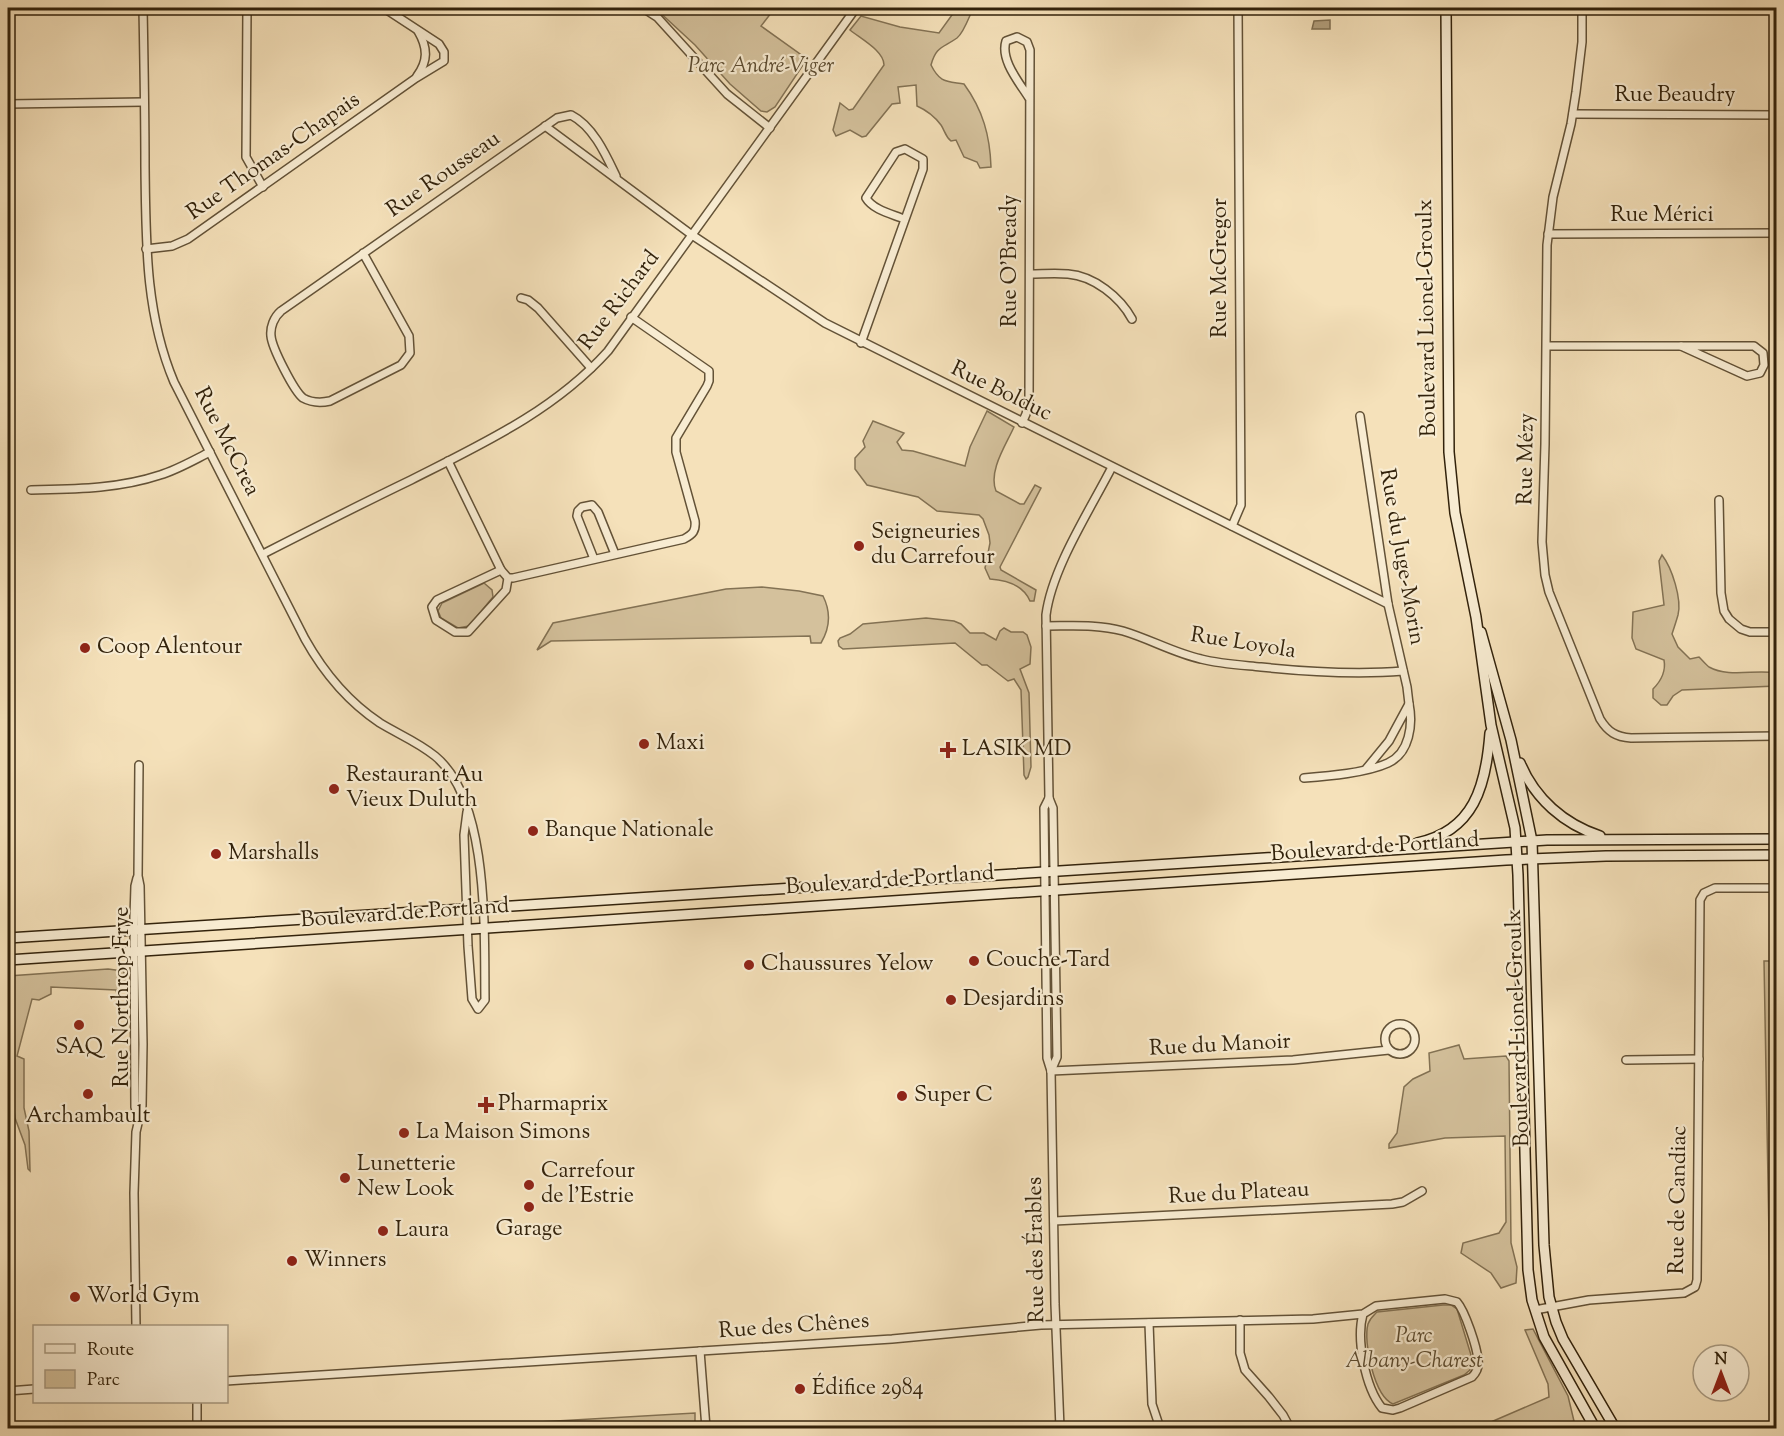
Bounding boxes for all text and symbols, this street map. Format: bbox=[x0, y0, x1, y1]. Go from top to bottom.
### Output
park label: Parc André-Viger bbox=[688, 51, 835, 83]
street label: Rue Beaudry bbox=[1615, 80, 1735, 112]
street label: Rue Thomas-Chapais bbox=[181, 85, 367, 229]
street label: Rue Rousseau bbox=[380, 124, 508, 226]
street label: Rue O'Bready bbox=[995, 195, 1027, 327]
street label: Rue McGregor bbox=[1205, 198, 1237, 338]
street label: Boulevard Lionel-Groulx bbox=[1410, 199, 1446, 437]
street label: Rue Mérici bbox=[1610, 200, 1714, 232]
street label: Rue Richard bbox=[572, 244, 668, 358]
street label: Rue Bolduc bbox=[945, 354, 1057, 430]
street label: Rue McCrea bbox=[185, 382, 267, 502]
street label: Rue Mézy bbox=[1510, 413, 1544, 505]
street label: Rue du Juge-Morin bbox=[1370, 466, 1432, 648]
place label: Seigneuries du Carrefour bbox=[871, 517, 995, 574]
marker: Seigneuries du Carrefour bbox=[852, 539, 866, 553]
street label: Rue Loyola bbox=[1188, 620, 1298, 668]
place label: Coop Alentour bbox=[97, 632, 242, 664]
marker: Coop Alentour bbox=[78, 641, 92, 655]
place label: Maxi bbox=[656, 728, 705, 760]
place label: LASIK MD bbox=[962, 734, 1071, 766]
marker: Maxi bbox=[637, 737, 651, 751]
marker: LASIK MD bbox=[939, 741, 957, 759]
place label: Restaurant Au Vieux Duluth bbox=[346, 760, 484, 817]
marker: Restaurant Au Vieux Duluth bbox=[327, 782, 341, 796]
place label: Banque Nationale bbox=[545, 815, 714, 847]
marker: Banque Nationale bbox=[526, 824, 540, 838]
street label: Boulevard de Portland bbox=[1270, 825, 1480, 871]
place label: Marshalls bbox=[228, 838, 319, 870]
marker: Marshalls bbox=[209, 847, 223, 861]
street label: Boulevard de Portland bbox=[785, 858, 995, 904]
street label: Boulevard de Portland bbox=[300, 891, 510, 937]
street label: Rue Northrop-Frye bbox=[107, 906, 139, 1088]
street label: Boulevard Lionel-Groulx bbox=[1499, 908, 1539, 1148]
place label: Couche-Tard bbox=[986, 945, 1110, 977]
place label: Chaussures Yelow bbox=[761, 949, 934, 981]
marker: Couche-Tard bbox=[967, 954, 981, 968]
marker: Chaussures Yelow bbox=[742, 958, 756, 972]
place label: Desjardins bbox=[963, 984, 1064, 1016]
marker: Desjardins bbox=[944, 993, 958, 1007]
marker: SAQ bbox=[72, 1018, 86, 1032]
street label: Rue du Manoir bbox=[1148, 1026, 1292, 1066]
place label: SAQ bbox=[55, 1032, 105, 1064]
place label: Super C bbox=[914, 1080, 993, 1112]
marker: Archambault bbox=[81, 1087, 95, 1101]
place label: Pharmaprix bbox=[498, 1089, 608, 1121]
marker: Super C bbox=[895, 1089, 909, 1103]
marker: Pharmaprix bbox=[479, 1098, 493, 1112]
place label: Archambault bbox=[26, 1101, 151, 1133]
place label: La Maison Simons bbox=[416, 1117, 590, 1149]
street label: Rue de Candiac bbox=[1662, 1125, 1696, 1275]
marker: La Maison Simons bbox=[397, 1126, 411, 1140]
place label: Lunetterie New Look bbox=[357, 1149, 456, 1206]
place label: Carrefour de l'Estrie bbox=[541, 1156, 635, 1213]
marker: Lunetterie New Look bbox=[338, 1171, 352, 1185]
street label: Rue du Plateau bbox=[1168, 1174, 1311, 1214]
street label: Rue des Érables bbox=[1019, 1176, 1054, 1324]
marker: Carrefour de l'Estrie bbox=[522, 1178, 536, 1192]
marker: Garage bbox=[522, 1200, 536, 1214]
place label: Garage bbox=[496, 1214, 562, 1246]
place label: Laura bbox=[395, 1215, 449, 1247]
marker: Laura bbox=[376, 1224, 390, 1238]
place label: Winners bbox=[304, 1245, 386, 1277]
marker: Winners bbox=[285, 1254, 299, 1268]
place label: World Gym bbox=[87, 1281, 200, 1313]
marker: World Gym bbox=[68, 1290, 82, 1304]
street label: Rue des Chênes bbox=[718, 1306, 870, 1348]
park label: Parc Albany-Charest bbox=[1345, 1321, 1483, 1378]
legend bbox=[33, 1325, 228, 1403]
text: Route bbox=[87, 1338, 134, 1364]
north arrow bbox=[1691, 1343, 1751, 1403]
text: N bbox=[1715, 1349, 1728, 1372]
text: Parc bbox=[87, 1368, 120, 1394]
place label: Édifice 2984 bbox=[812, 1372, 924, 1405]
marker: Édifice 2984 bbox=[793, 1382, 807, 1396]

